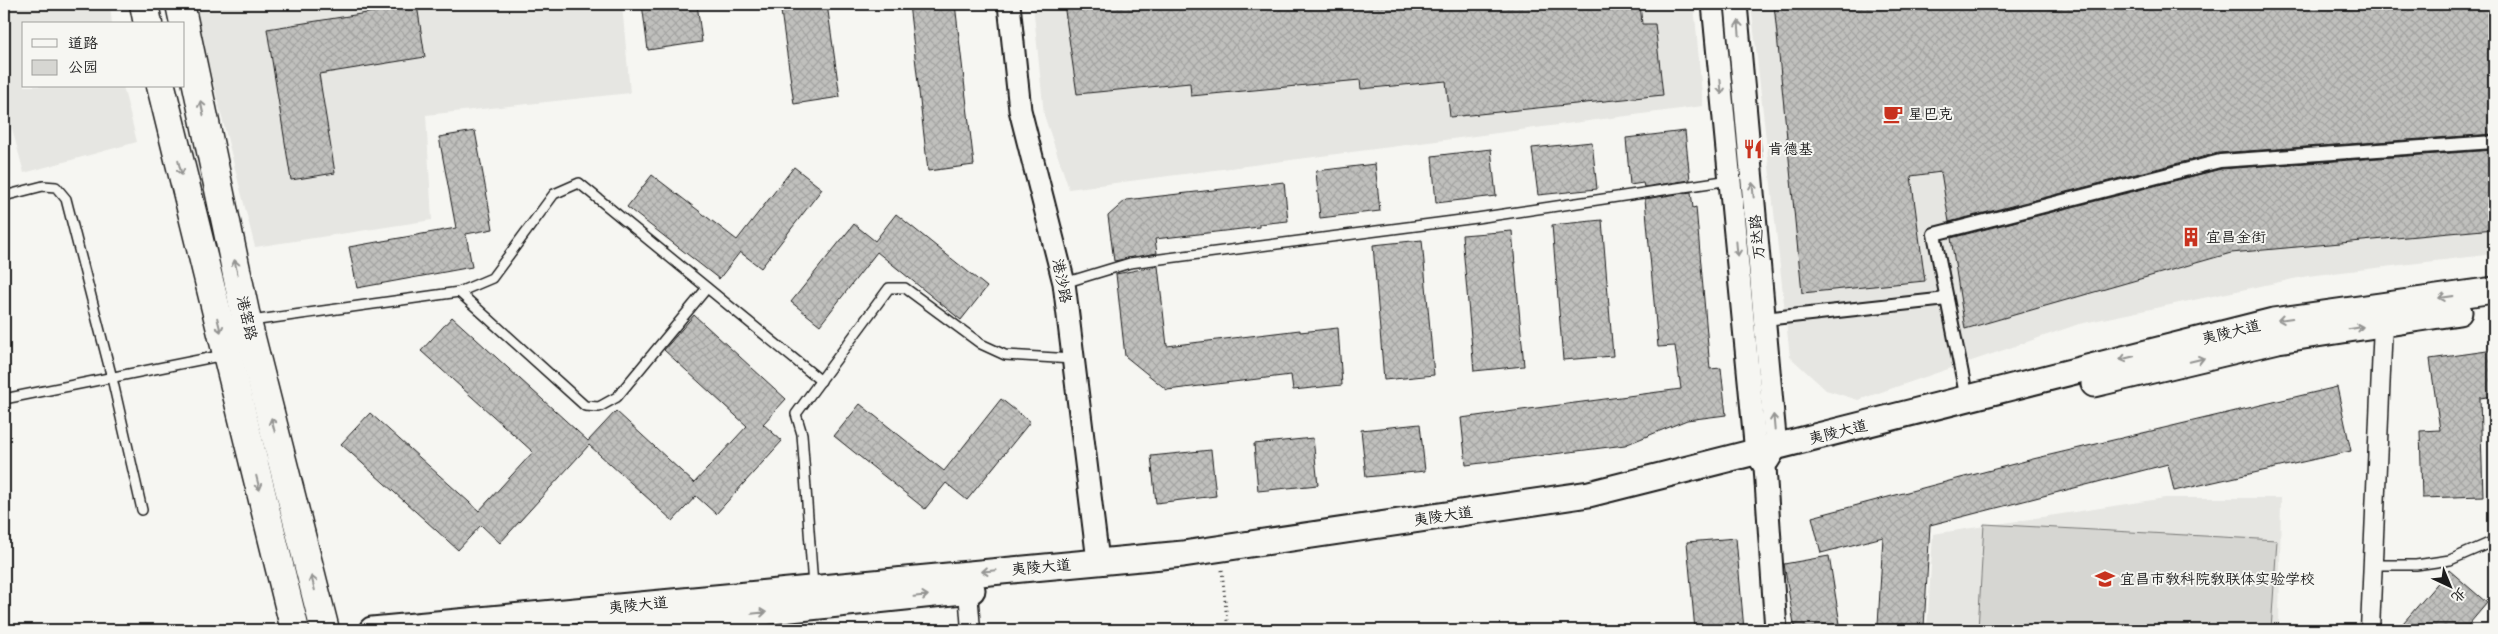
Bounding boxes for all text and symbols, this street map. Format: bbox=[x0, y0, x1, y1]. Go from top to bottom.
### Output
one-way arrow bbox=[1734, 21, 1743, 37]
legend bbox=[22, 22, 185, 88]
text: 道路 bbox=[68, 33, 98, 52]
text: 公园 bbox=[68, 57, 98, 76]
one-way arrow bbox=[1717, 79, 1726, 95]
one-way arrow bbox=[197, 101, 207, 117]
cafe icon: 星巴克 bbox=[1882, 103, 1904, 125]
place label: 星巴克 bbox=[1908, 104, 1953, 123]
restaurant icon: 肯德基 bbox=[1742, 138, 1764, 160]
place label: 肯德基 bbox=[1768, 139, 1813, 158]
one-way arrow bbox=[176, 159, 185, 175]
one-way arrow bbox=[1748, 183, 1758, 199]
street label: 万达路 bbox=[1745, 214, 1768, 260]
building icon: 宜昌金街 bbox=[2180, 226, 2202, 248]
place label: 宜昌金街 bbox=[2206, 227, 2266, 246]
one-way arrow bbox=[1732, 241, 1741, 257]
street label: 港沙路 bbox=[1049, 257, 1076, 305]
one-way arrow bbox=[231, 260, 240, 276]
one-way arrow bbox=[2438, 292, 2454, 302]
street label: 港窑路 bbox=[233, 294, 262, 342]
street label: 夷陵大道 bbox=[2199, 315, 2262, 348]
one-way arrow bbox=[2277, 315, 2293, 325]
one-way arrow bbox=[215, 317, 224, 333]
one-way arrow bbox=[2348, 323, 2364, 333]
one-way arrow bbox=[2120, 354, 2136, 363]
one-way arrow bbox=[2188, 354, 2204, 364]
one-way arrow bbox=[1769, 414, 1778, 430]
street label: 夷陵大道 bbox=[1806, 415, 1869, 448]
one-way arrow bbox=[268, 418, 277, 434]
one-way arrow bbox=[254, 475, 263, 491]
street label: 夷陵大道 bbox=[1412, 502, 1474, 529]
street label: 夷陵大道 bbox=[1010, 554, 1072, 579]
north arrow bbox=[2426, 562, 2476, 612]
one-way arrow bbox=[982, 567, 998, 576]
school or university icon: 宜昌市教科院教联体实验学校 bbox=[2094, 568, 2116, 590]
place label: 宜昌市教科院教联体实验学校 bbox=[2120, 569, 2315, 588]
one-way arrow bbox=[308, 575, 317, 591]
text: 北 bbox=[2448, 584, 2470, 607]
one-way arrow bbox=[912, 591, 928, 600]
street label: 夷陵大道 bbox=[607, 592, 669, 617]
one-way arrow bbox=[751, 608, 767, 618]

